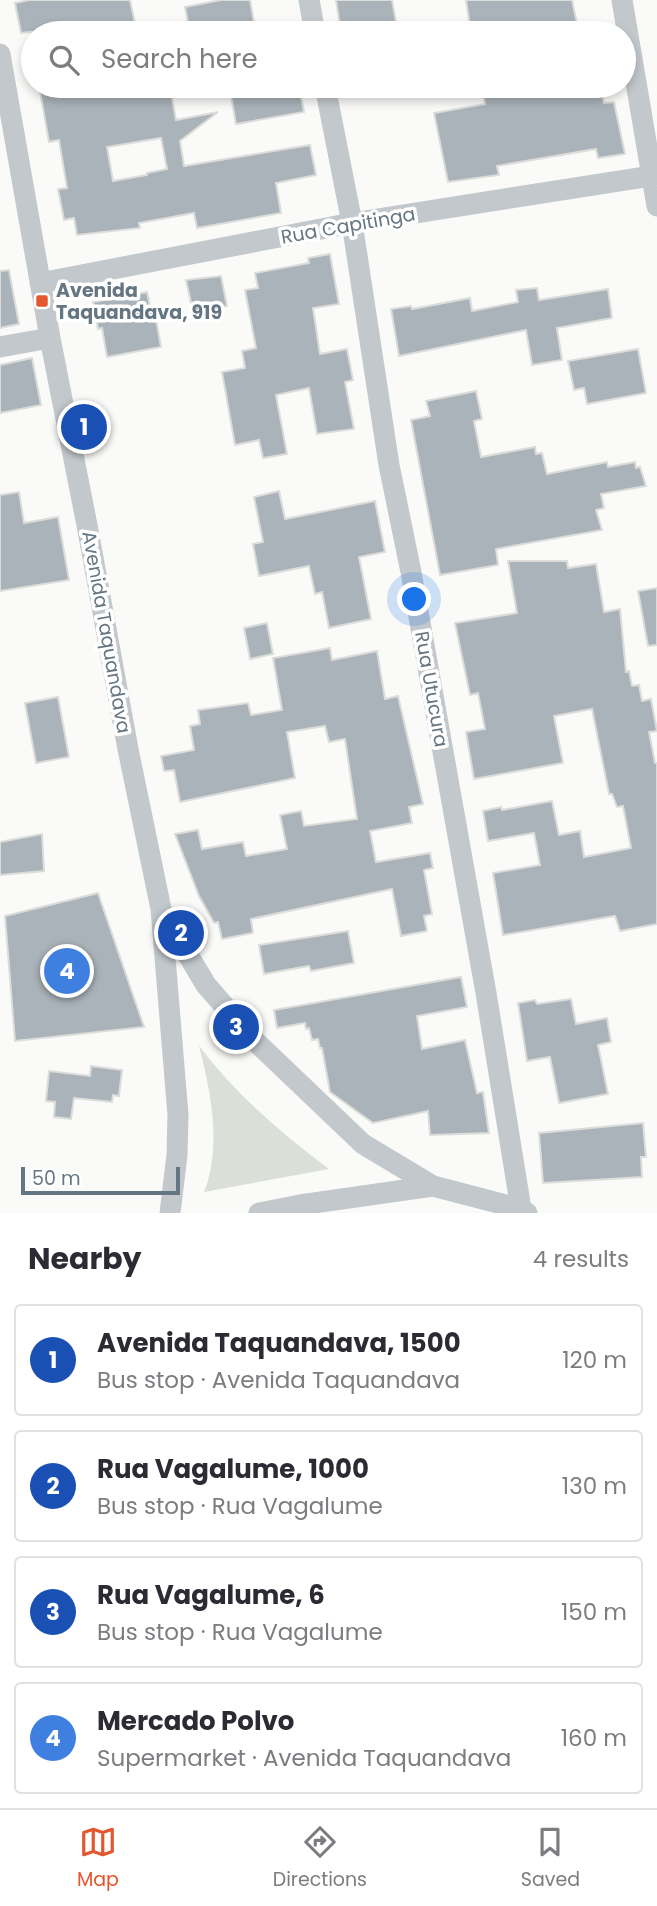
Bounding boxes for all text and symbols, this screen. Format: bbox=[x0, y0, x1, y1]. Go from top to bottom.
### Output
search box bbox=[21, 21, 636, 98]
icon: search bbox=[45, 41, 83, 79]
text: Search here bbox=[101, 41, 258, 77]
street label: Rua Capitinga bbox=[279, 200, 417, 251]
place label: Avenida Taquandava, 919 bbox=[56, 277, 222, 326]
marker: Avenida Taquandava, 919 bbox=[34, 293, 50, 309]
pin: 1 bbox=[61, 401, 107, 453]
street label: Avenida Taquandava bbox=[75, 529, 138, 735]
your location bbox=[397, 582, 431, 616]
street label: Rua Utucura bbox=[408, 629, 455, 749]
pin: 2 bbox=[158, 907, 204, 959]
pin: 4 bbox=[44, 945, 90, 997]
pin: 3 bbox=[213, 1001, 259, 1053]
scale bar bbox=[21, 1164, 180, 1196]
text: 50 m bbox=[32, 1165, 81, 1192]
text: Nearby bbox=[28, 1237, 142, 1280]
text: 4 results bbox=[533, 1243, 629, 1275]
text: Avenida Taquandava, 1500 bbox=[97, 1325, 461, 1361]
text: 1 bbox=[49, 1344, 57, 1376]
text: 120 m bbox=[562, 1344, 627, 1376]
text: Bus stop · Avenida Taquandava bbox=[97, 1364, 460, 1396]
text: Rua Vagalume, 1000 bbox=[97, 1451, 369, 1487]
text: 2 bbox=[46, 1470, 60, 1502]
text: 130 m bbox=[562, 1470, 627, 1502]
text: Bus stop · Rua Vagalume bbox=[97, 1490, 383, 1522]
text: Rua Vagalume, 6 bbox=[97, 1577, 325, 1613]
text: 3 bbox=[46, 1596, 60, 1628]
text: 150 m bbox=[561, 1596, 627, 1628]
text: Bus stop · Rua Vagalume bbox=[97, 1616, 383, 1648]
text: Mercado Polvo bbox=[97, 1703, 294, 1739]
text: 4 bbox=[45, 1722, 61, 1754]
text: 160 m bbox=[561, 1722, 627, 1754]
text: Supermarket · Avenida Taquandava bbox=[97, 1742, 511, 1774]
tab: Map bbox=[77, 1823, 119, 1894]
tab: Directions bbox=[273, 1823, 367, 1894]
tab: Saved bbox=[521, 1823, 580, 1894]

